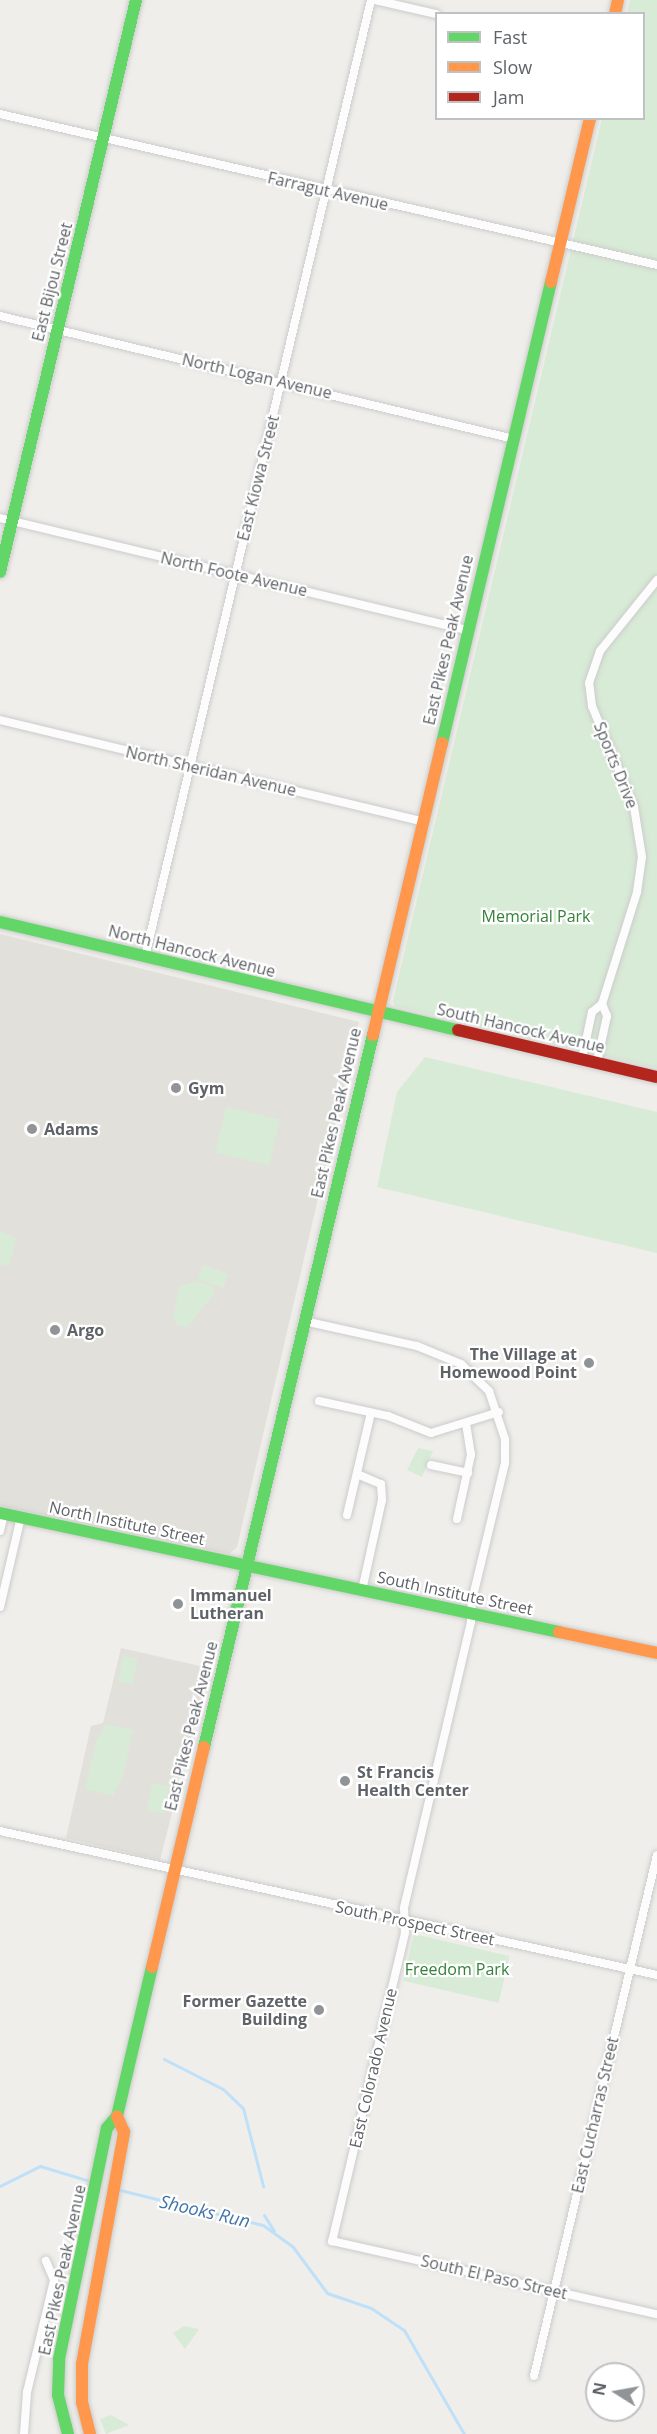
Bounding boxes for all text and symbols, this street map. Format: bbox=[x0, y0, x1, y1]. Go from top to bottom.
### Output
legend bbox=[435, 12, 645, 120]
text: Fast bbox=[493, 25, 527, 49]
text: Slow bbox=[493, 55, 532, 79]
text: Jam bbox=[493, 85, 525, 109]
street label: Farragut Avenue bbox=[266, 168, 390, 214]
street label: East Bijou Street bbox=[28, 221, 76, 343]
street label: North Logan Avenue bbox=[180, 349, 334, 403]
street label: East Kiowa Street bbox=[233, 413, 283, 543]
street label: North Foote Avenue bbox=[159, 548, 309, 600]
street label: East Pikes Peak Avenue bbox=[419, 553, 477, 727]
street label: Sports Drive bbox=[590, 719, 642, 811]
street label: North Sheridan Avenue bbox=[124, 742, 298, 800]
park label: Memorial Park bbox=[482, 906, 590, 926]
street label: North Hancock Avenue bbox=[106, 921, 278, 981]
street label: South Hancock Avenue bbox=[435, 999, 607, 1057]
street label: East Pikes Peak Avenue bbox=[307, 1026, 365, 1200]
place label: Gym bbox=[188, 1078, 224, 1098]
marker: Gym bbox=[169, 1081, 183, 1095]
place label: Adams bbox=[44, 1119, 98, 1139]
marker: Adams bbox=[25, 1122, 39, 1136]
place label: Argo bbox=[67, 1320, 104, 1340]
marker: Argo bbox=[48, 1323, 62, 1337]
place label: The Village at Homewood Point bbox=[440, 1344, 577, 1382]
marker: The Village at Homewood Point bbox=[582, 1356, 596, 1370]
street label: North Institute Street bbox=[47, 1497, 207, 1549]
street label: South Institute Street bbox=[375, 1567, 535, 1619]
place label: Immanuel Lutheran bbox=[190, 1585, 272, 1623]
marker: Immanuel Lutheran bbox=[171, 1597, 185, 1611]
street label: East Pikes Peak Avenue bbox=[161, 1639, 221, 1813]
place label: St Francis Health Center bbox=[357, 1762, 469, 1800]
marker: St Francis Health Center bbox=[338, 1774, 352, 1788]
street label: South Prospect Street bbox=[334, 1897, 496, 1949]
park label: Freedom Park bbox=[405, 1959, 509, 1979]
street label: East Colorado Avenue bbox=[345, 1986, 401, 2150]
place label: Former Gazette Building bbox=[183, 1991, 307, 2029]
marker: Former Gazette Building bbox=[312, 2003, 326, 2017]
street label: East Cucharras Street bbox=[568, 2035, 622, 2195]
street label: East Pikes Peak Avenue bbox=[35, 2183, 89, 2357]
water label: Shooks Run bbox=[158, 2190, 252, 2232]
street label: South El Paso Street bbox=[419, 2251, 569, 2303]
north arrow bbox=[585, 2362, 645, 2422]
text: N bbox=[587, 2380, 611, 2397]

